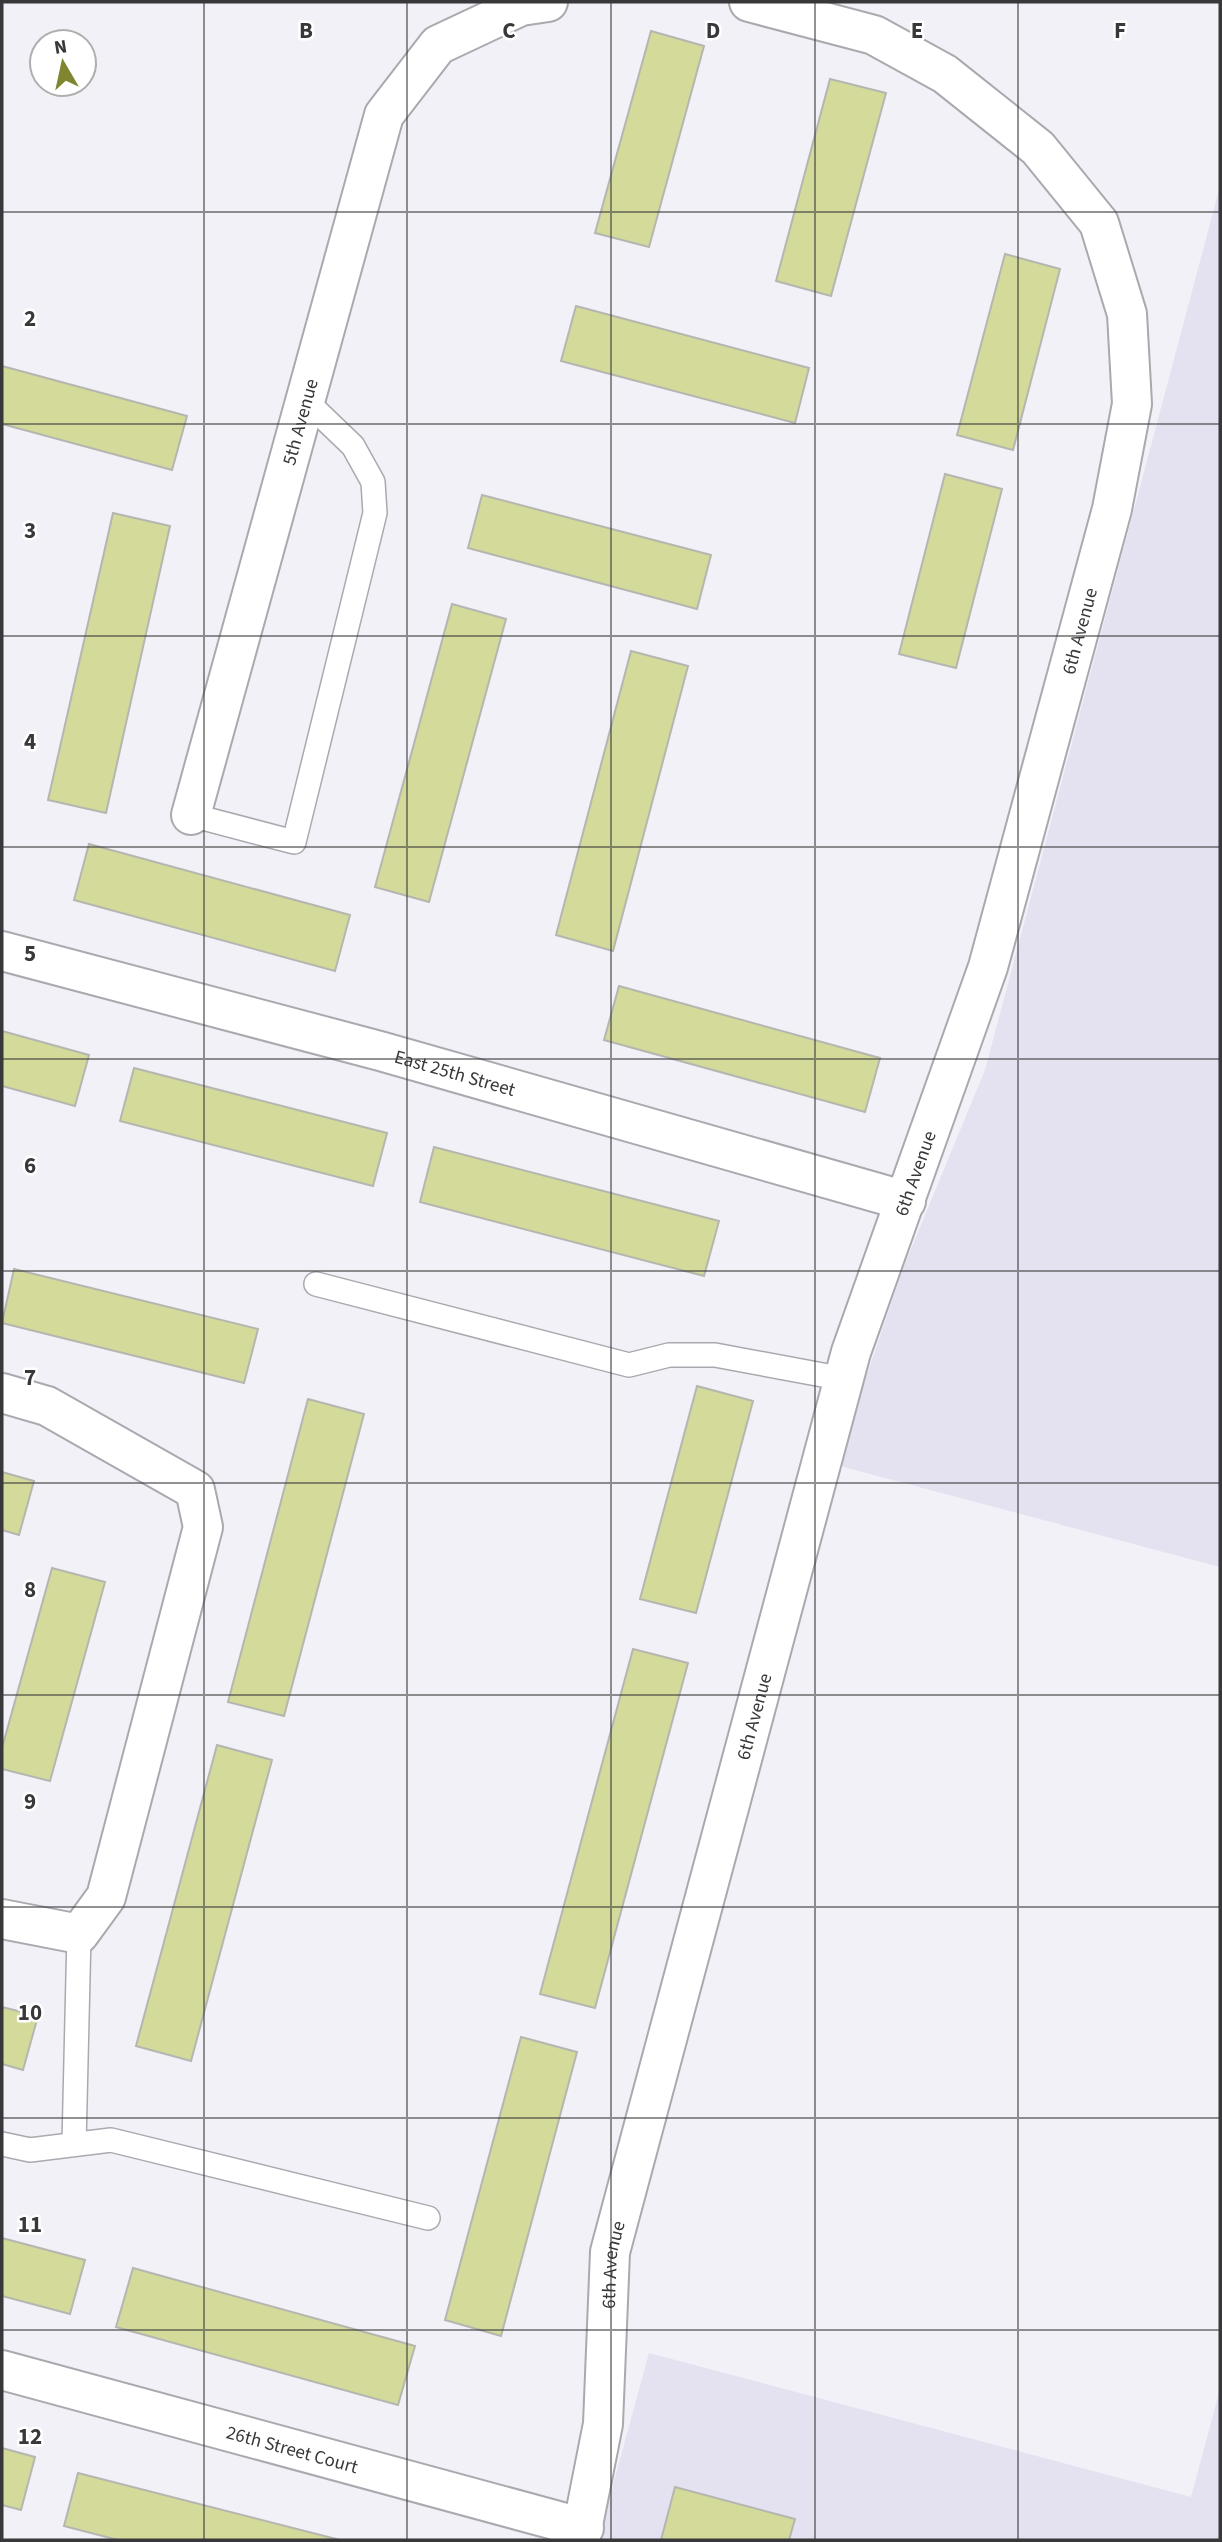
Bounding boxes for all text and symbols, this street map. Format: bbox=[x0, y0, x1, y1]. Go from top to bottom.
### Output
text: B bbox=[299, 14, 313, 47]
text: C bbox=[502, 14, 516, 47]
text: D bbox=[706, 14, 720, 47]
text: E bbox=[911, 14, 923, 47]
text: F bbox=[1114, 14, 1126, 47]
north arrow bbox=[28, 28, 98, 98]
text: N bbox=[52, 33, 69, 62]
text: 2 bbox=[24, 302, 36, 335]
street label: 5th Avenue bbox=[276, 376, 326, 468]
text: 3 bbox=[24, 514, 36, 547]
street label: 6th Avenue bbox=[1056, 585, 1105, 678]
text: 4 bbox=[24, 725, 36, 758]
text: 5 bbox=[24, 937, 36, 970]
street label: East 25th Street bbox=[391, 1044, 519, 1104]
street label: 6th Avenue bbox=[888, 1127, 944, 1220]
text: 6 bbox=[24, 1149, 36, 1182]
text: 7 bbox=[24, 1361, 36, 1394]
text: 8 bbox=[24, 1573, 36, 1606]
street label: 6th Avenue bbox=[730, 1670, 779, 1763]
text: 9 bbox=[24, 1785, 36, 1818]
text: 10 bbox=[18, 1996, 42, 2029]
text: 11 bbox=[18, 2208, 42, 2241]
street label: 6th Avenue bbox=[596, 2218, 633, 2309]
text: 12 bbox=[18, 2420, 42, 2453]
street label: 26th Street Court bbox=[223, 2420, 362, 2481]

